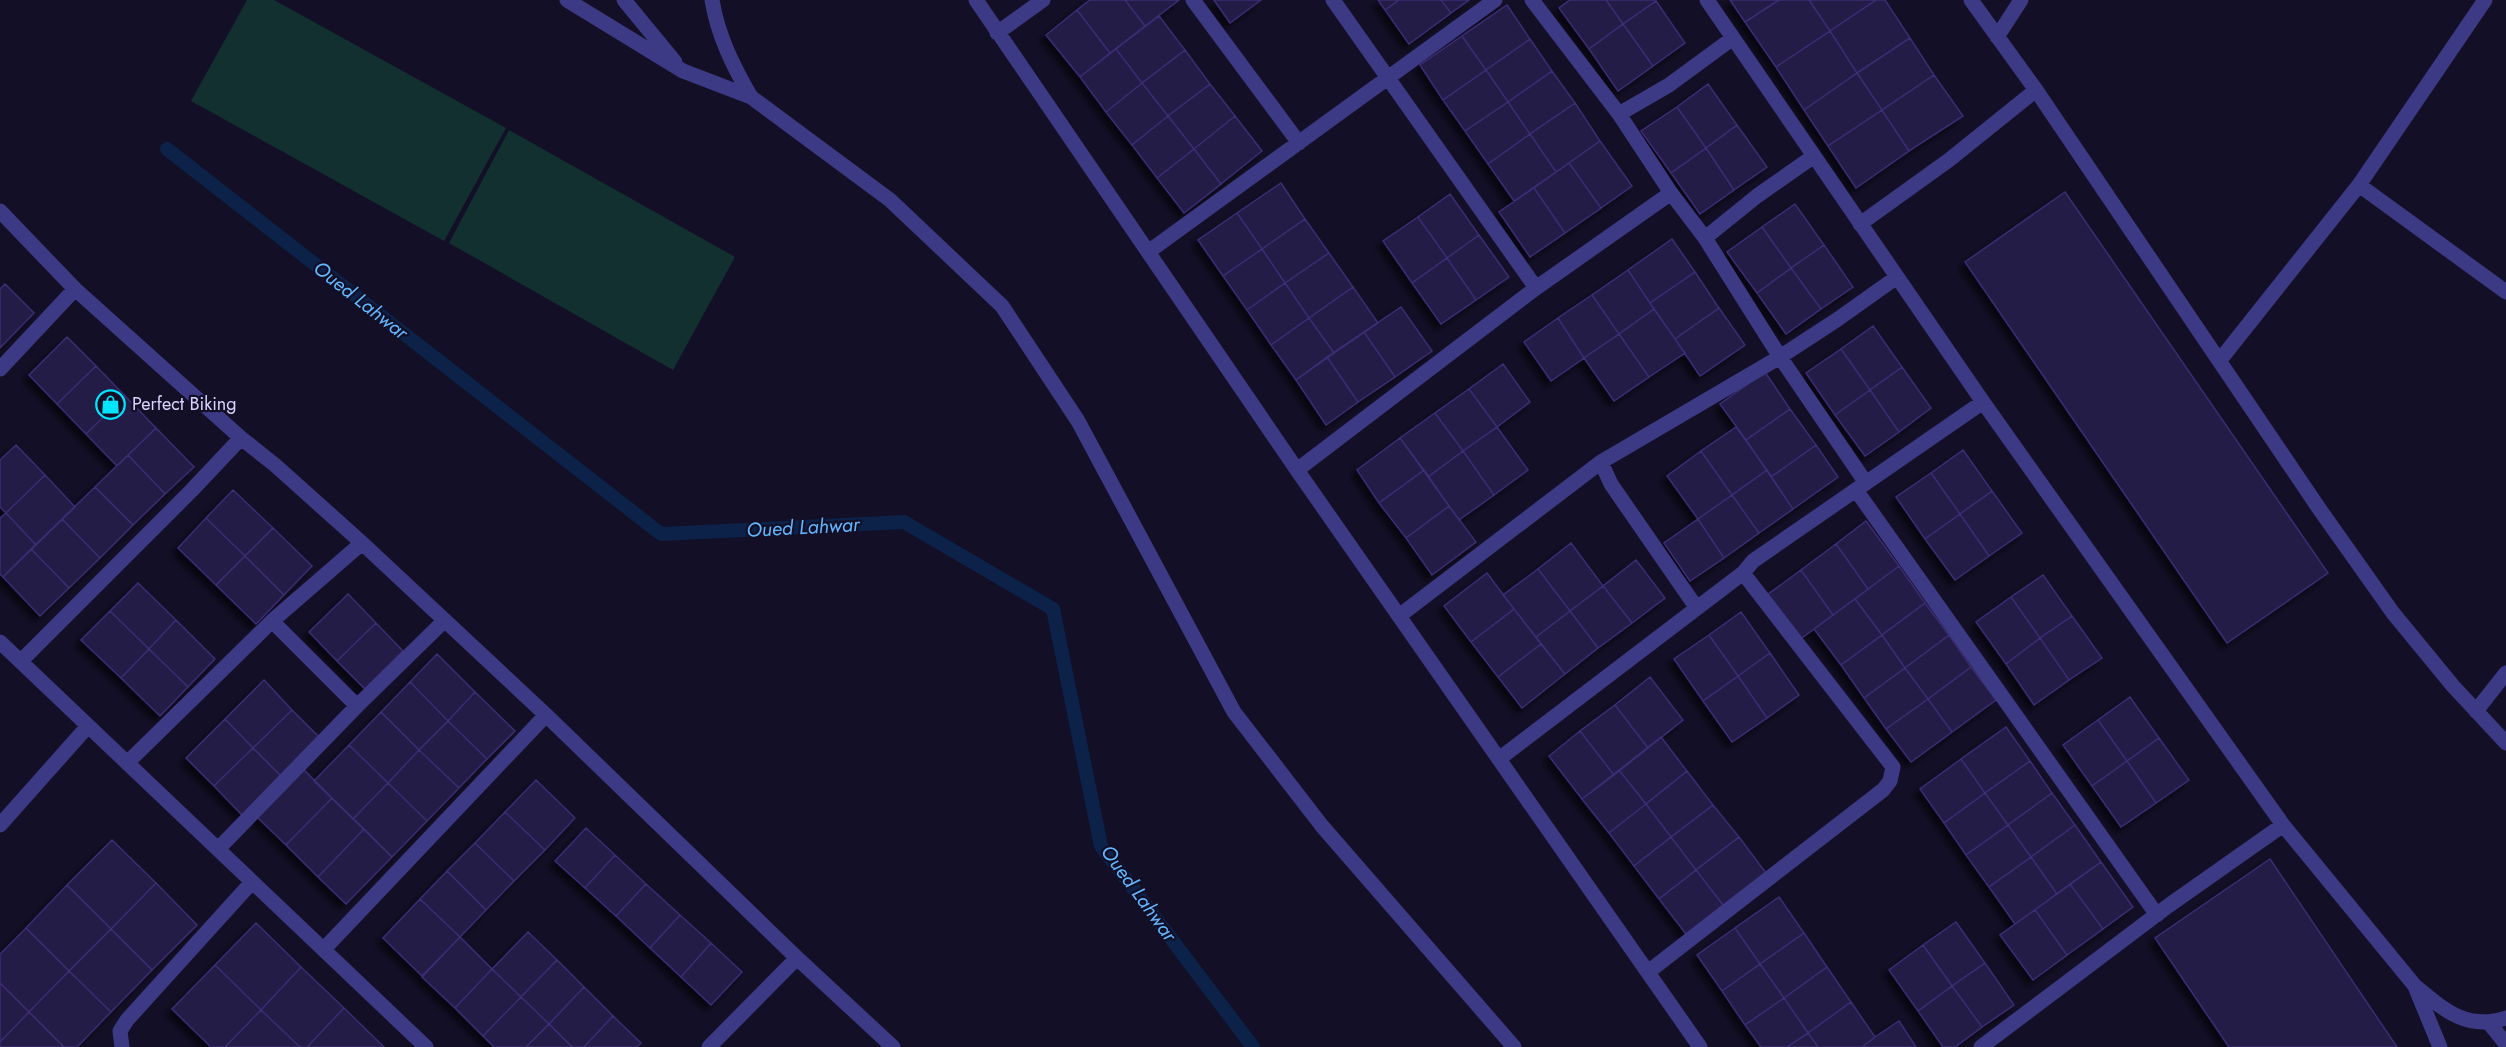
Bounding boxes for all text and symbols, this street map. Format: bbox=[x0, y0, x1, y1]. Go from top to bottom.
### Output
water label: Oued Lahwar bbox=[307, 254, 415, 348]
shop icon: Perfect Biking bbox=[95, 388, 127, 420]
place label: Perfect Biking bbox=[132, 391, 237, 417]
water label: Oued Lahwar bbox=[746, 510, 862, 545]
water label: Oued Lahwar bbox=[1094, 839, 1184, 949]

